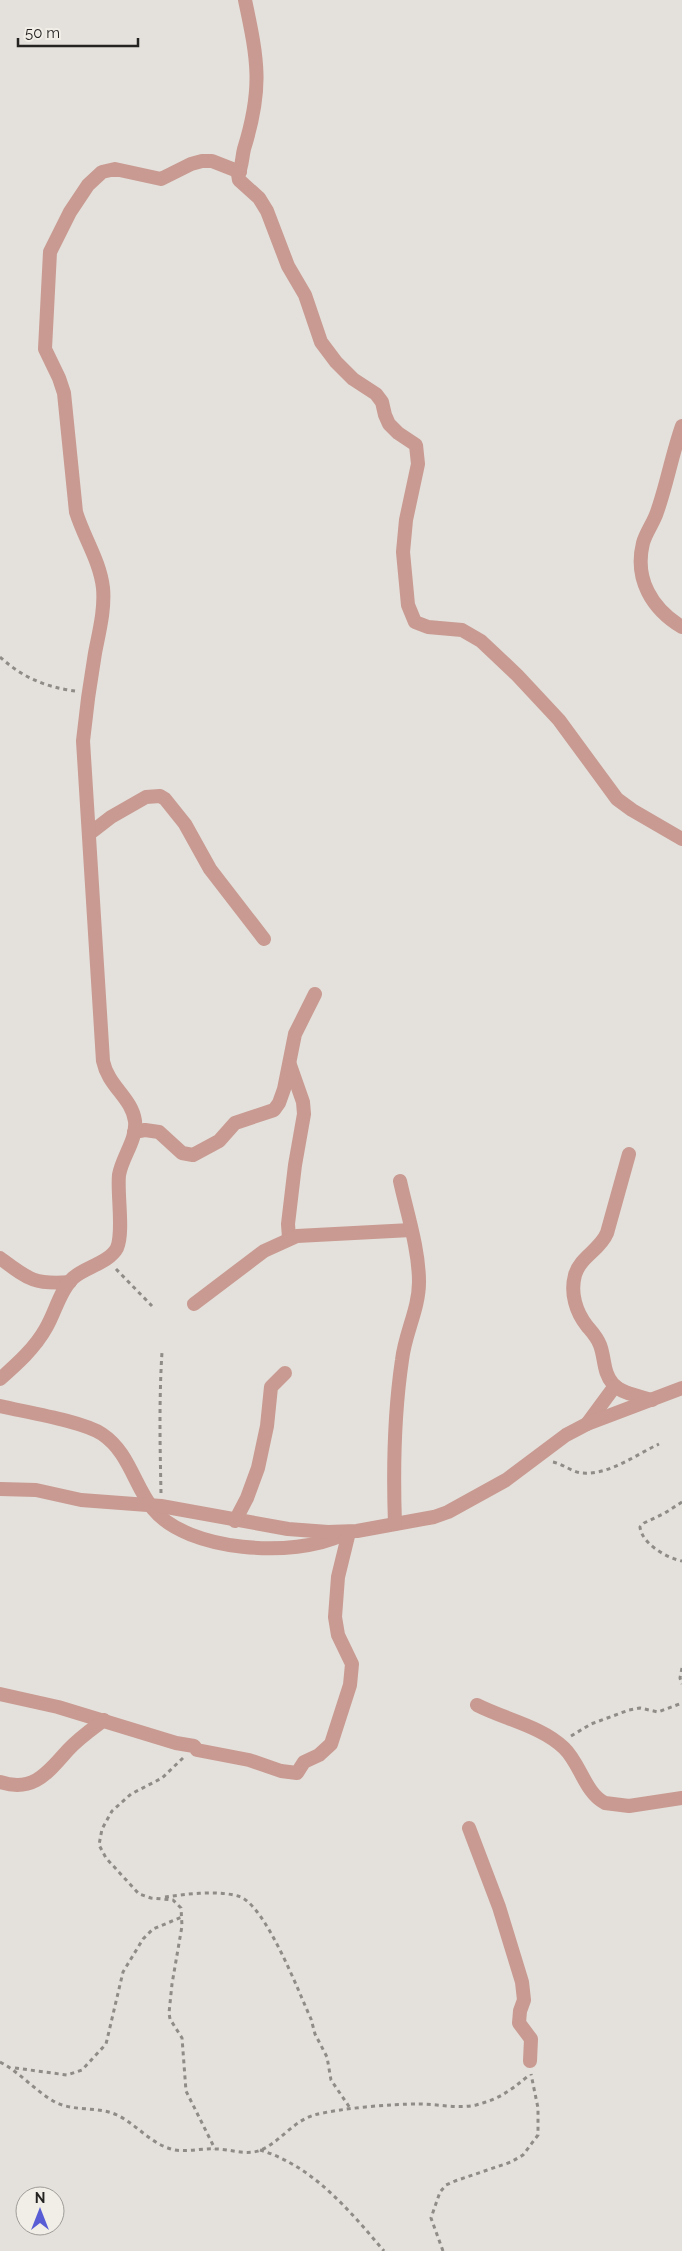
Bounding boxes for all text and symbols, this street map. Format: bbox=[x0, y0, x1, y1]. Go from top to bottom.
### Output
scale bar bbox=[18, 15, 138, 47]
text: 50 m bbox=[25, 24, 60, 42]
north arrow bbox=[15, 2186, 65, 2236]
text: N bbox=[35, 2190, 45, 2206]

